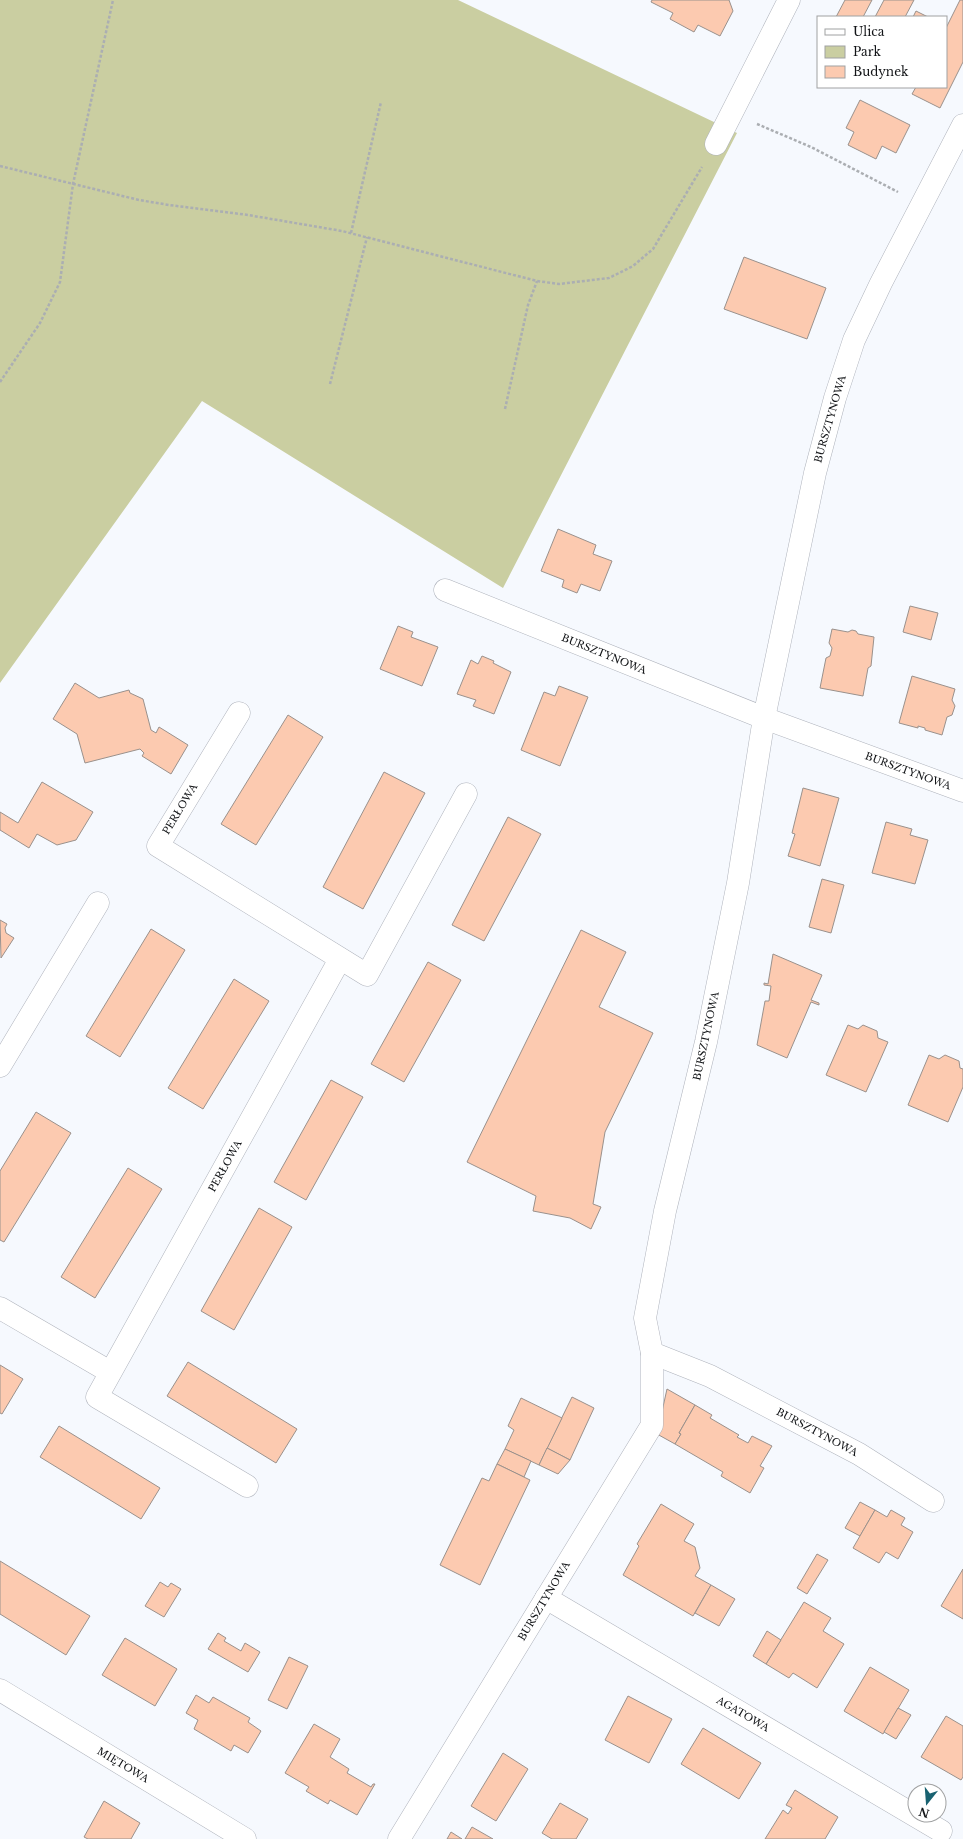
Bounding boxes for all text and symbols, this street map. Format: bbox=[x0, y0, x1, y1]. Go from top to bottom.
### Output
legend bbox=[817, 16, 947, 88]
text: Ulica bbox=[853, 24, 885, 39]
text: Park bbox=[853, 44, 881, 59]
text: Budynek bbox=[853, 64, 909, 79]
street label: BURSZTYNOWA bbox=[811, 374, 849, 464]
street label: BURSZTYNOWA bbox=[560, 631, 649, 677]
street label: BURSZTYNOWA bbox=[863, 749, 953, 793]
street label: PERŁOWA bbox=[160, 781, 200, 837]
street label: BURSZTYNOWA bbox=[690, 990, 722, 1082]
street label: PERŁOWA bbox=[205, 1138, 245, 1194]
street label: BURSZTYNOWA bbox=[774, 1405, 860, 1459]
street label: BURSZTYNOWA bbox=[515, 1559, 573, 1643]
street label: AGATOWA bbox=[713, 1693, 772, 1735]
street label: MIĘTOWA bbox=[95, 1744, 152, 1786]
north arrow bbox=[907, 1783, 947, 1823]
text: N bbox=[916, 1804, 931, 1821]

